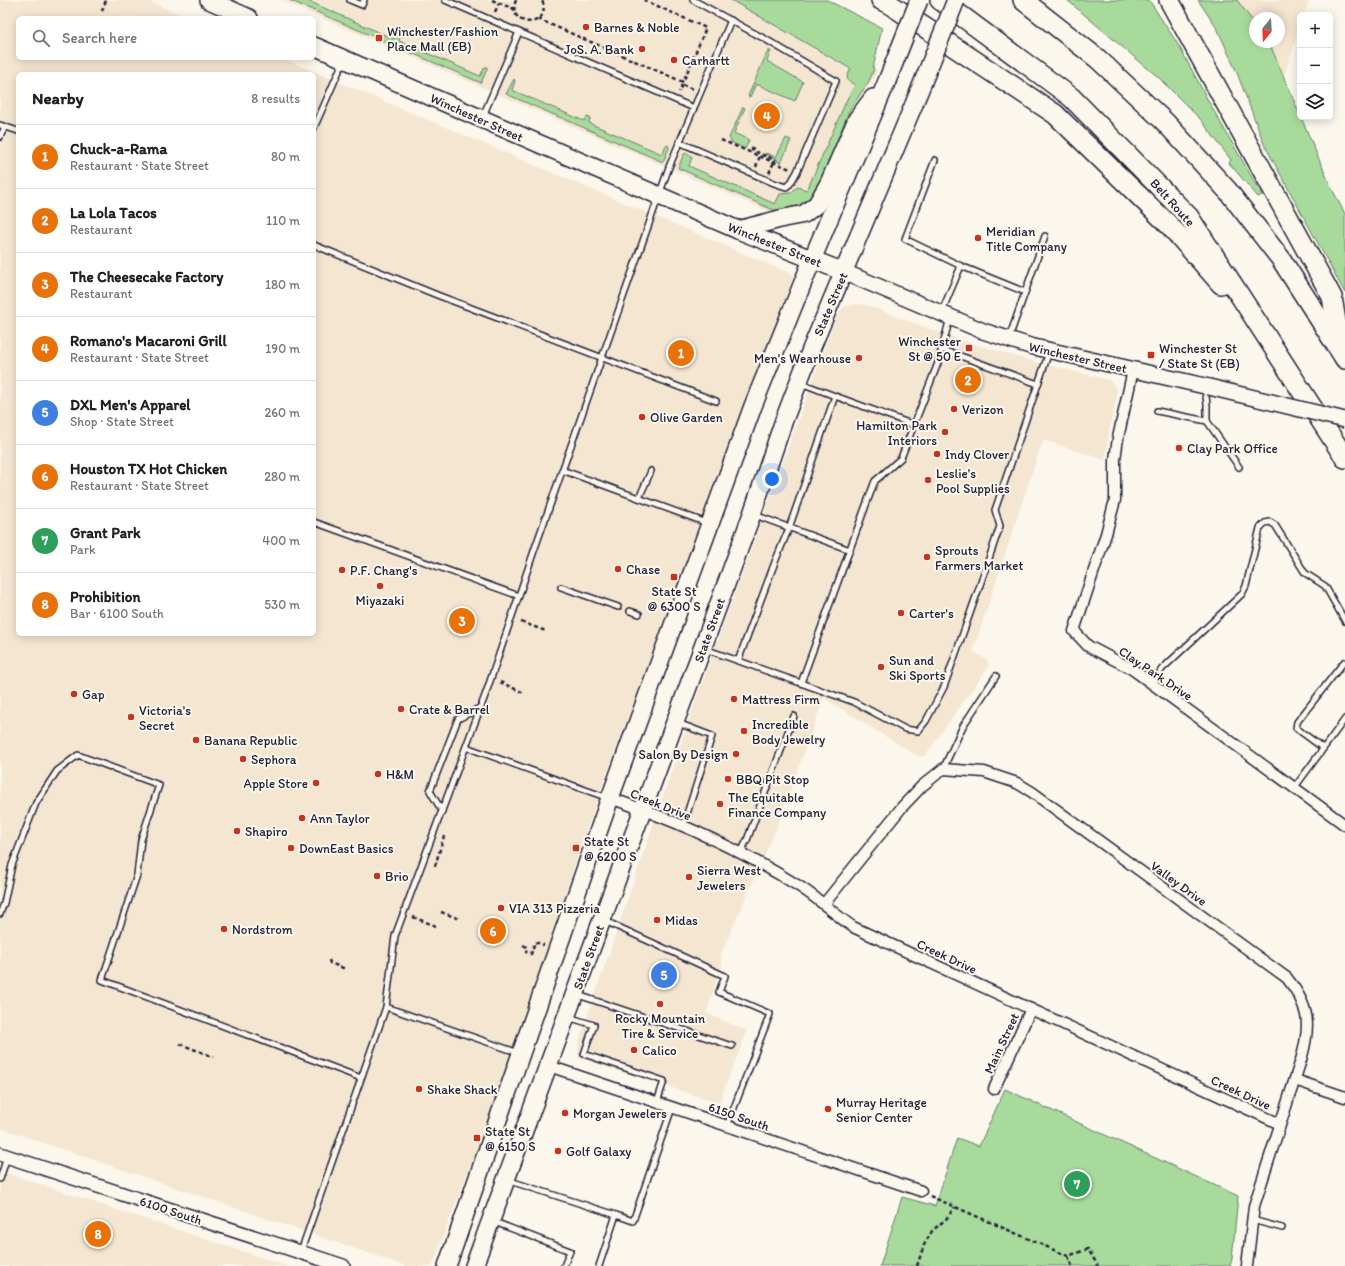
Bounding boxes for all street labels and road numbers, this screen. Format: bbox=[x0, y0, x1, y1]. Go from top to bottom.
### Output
street label: Winchester Street bbox=[428, 90, 526, 145]
street label: Belt Route bbox=[1147, 175, 1198, 229]
street label: Winchester Street bbox=[726, 219, 824, 270]
street label: State Street bbox=[810, 270, 851, 338]
street label: Winchester Street bbox=[1027, 339, 1128, 376]
street label: State Street bbox=[691, 596, 728, 665]
street label: Clay Park Drive bbox=[1116, 643, 1195, 704]
street label: Creek Drive bbox=[628, 785, 693, 823]
street label: Valley Drive bbox=[1148, 858, 1210, 909]
street label: State Street bbox=[570, 923, 607, 992]
street label: Creek Drive bbox=[915, 936, 979, 977]
street label: Main Street bbox=[981, 1010, 1022, 1076]
street label: Creek Drive bbox=[1209, 1072, 1273, 1113]
street label: 6150 South bbox=[706, 1099, 772, 1134]
street label: 6100 South bbox=[138, 1193, 204, 1228]

